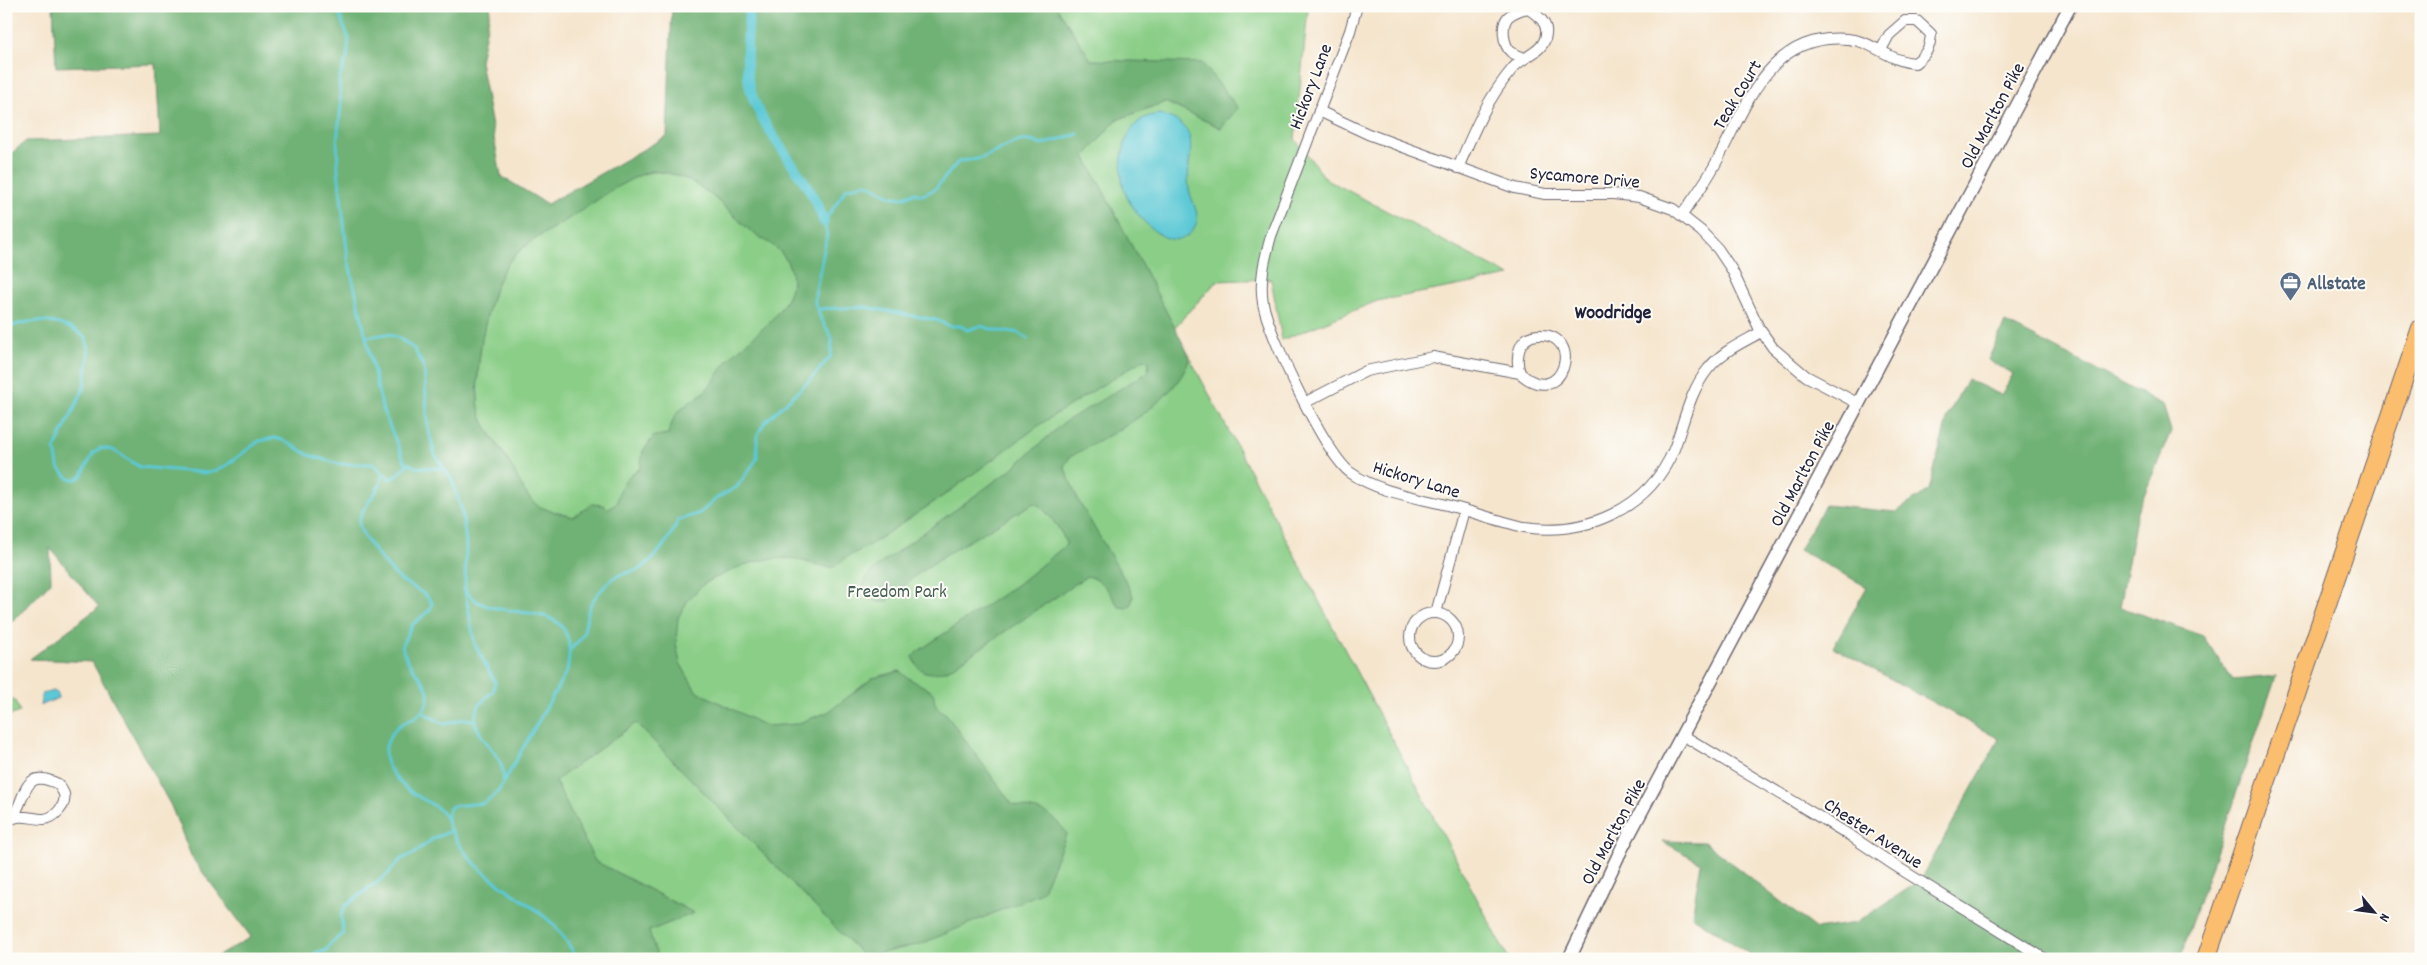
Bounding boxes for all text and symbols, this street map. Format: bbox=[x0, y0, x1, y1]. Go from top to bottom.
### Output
street label: Hickory Lane bbox=[1284, 40, 1341, 134]
street label: Teak Court bbox=[1708, 56, 1770, 136]
street label: Old Marlton Pike bbox=[1955, 59, 2034, 175]
street label: Sycamore Drive bbox=[1528, 161, 1641, 198]
office icon: Allstate bbox=[2279, 270, 2303, 301]
place label: Allstate bbox=[2307, 272, 2366, 299]
district label: Woodridge bbox=[1575, 300, 1652, 328]
street label: Old Marlton Pike bbox=[1765, 417, 1844, 533]
street label: Hickory Lane bbox=[1369, 455, 1463, 507]
park label: Freedom Park bbox=[847, 580, 947, 607]
street label: Old Marlton Pike bbox=[1576, 775, 1655, 891]
street label: Chester Avenue bbox=[1817, 793, 1927, 877]
north arrow bbox=[2350, 888, 2400, 938]
text: N bbox=[2373, 909, 2394, 925]

